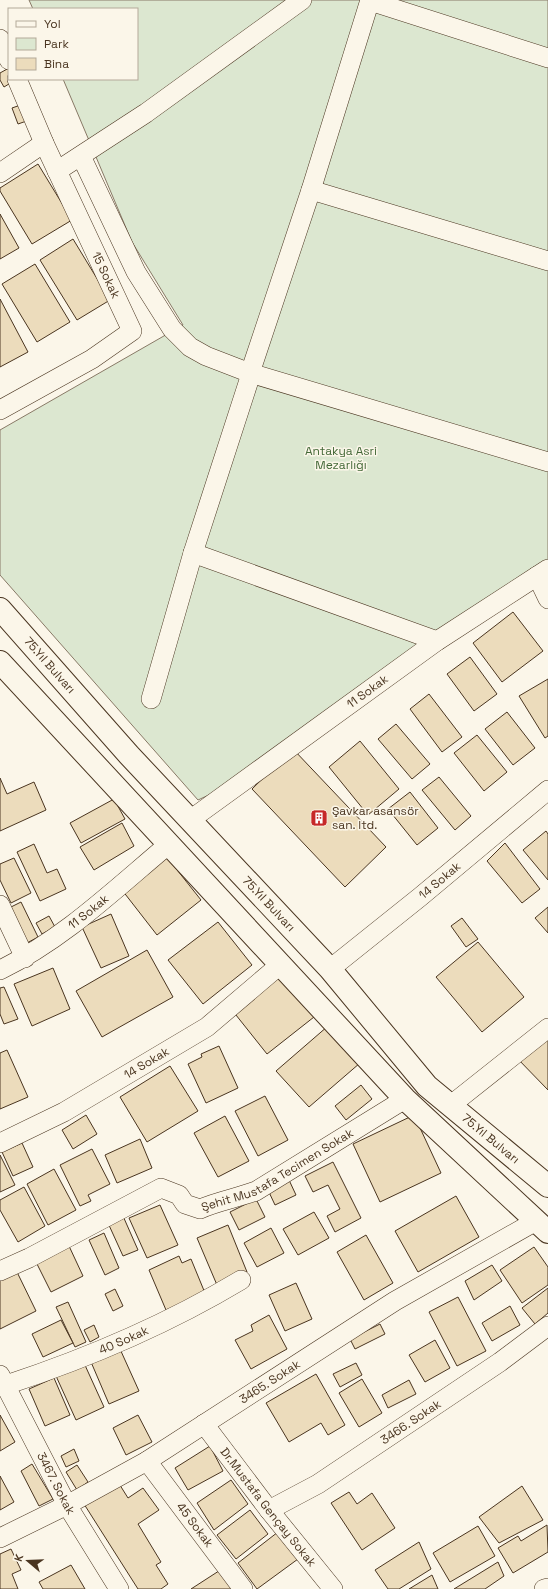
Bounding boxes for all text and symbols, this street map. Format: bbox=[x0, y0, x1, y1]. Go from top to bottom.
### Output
legend bbox=[8, 8, 138, 80]
text: Yol bbox=[44, 16, 61, 32]
text: Park bbox=[44, 36, 69, 52]
text: Bina bbox=[44, 56, 69, 72]
street label: 15 Sokak bbox=[88, 249, 124, 301]
park label: Antakya Asri Mezarlığı bbox=[305, 443, 377, 473]
street label: 75.Yıl Bulvarı bbox=[20, 634, 79, 697]
street label: 11 Sokak bbox=[343, 671, 392, 712]
place label: Şavkar asansör san. ltd. bbox=[332, 803, 419, 833]
building icon: Şavkar asansör san. ltd. bbox=[309, 808, 329, 828]
street label: 14 Sokak bbox=[415, 858, 465, 903]
street label: 75.Yıl Bulvarı bbox=[239, 873, 299, 935]
street label: 11 Sokak bbox=[65, 890, 112, 933]
street label: 14 Sokak bbox=[121, 1043, 173, 1083]
street label: 75.Yıl Bulvarı bbox=[458, 1110, 523, 1167]
street label: Şehit Mustafa Tecimen Sokak bbox=[199, 1125, 357, 1216]
street label: 40 Sokak bbox=[96, 1322, 152, 1358]
street label: 3465. Sokak bbox=[236, 1356, 304, 1407]
street label: 3466. Sokak bbox=[377, 1396, 444, 1448]
street label: Dr.Mustafa Gençay Sokak bbox=[217, 1444, 320, 1570]
street label: 3467. Sokak bbox=[33, 1449, 79, 1518]
street label: 45 Sokak bbox=[173, 1499, 217, 1551]
north arrow bbox=[8, 1541, 48, 1581]
text: K bbox=[11, 1552, 26, 1563]

